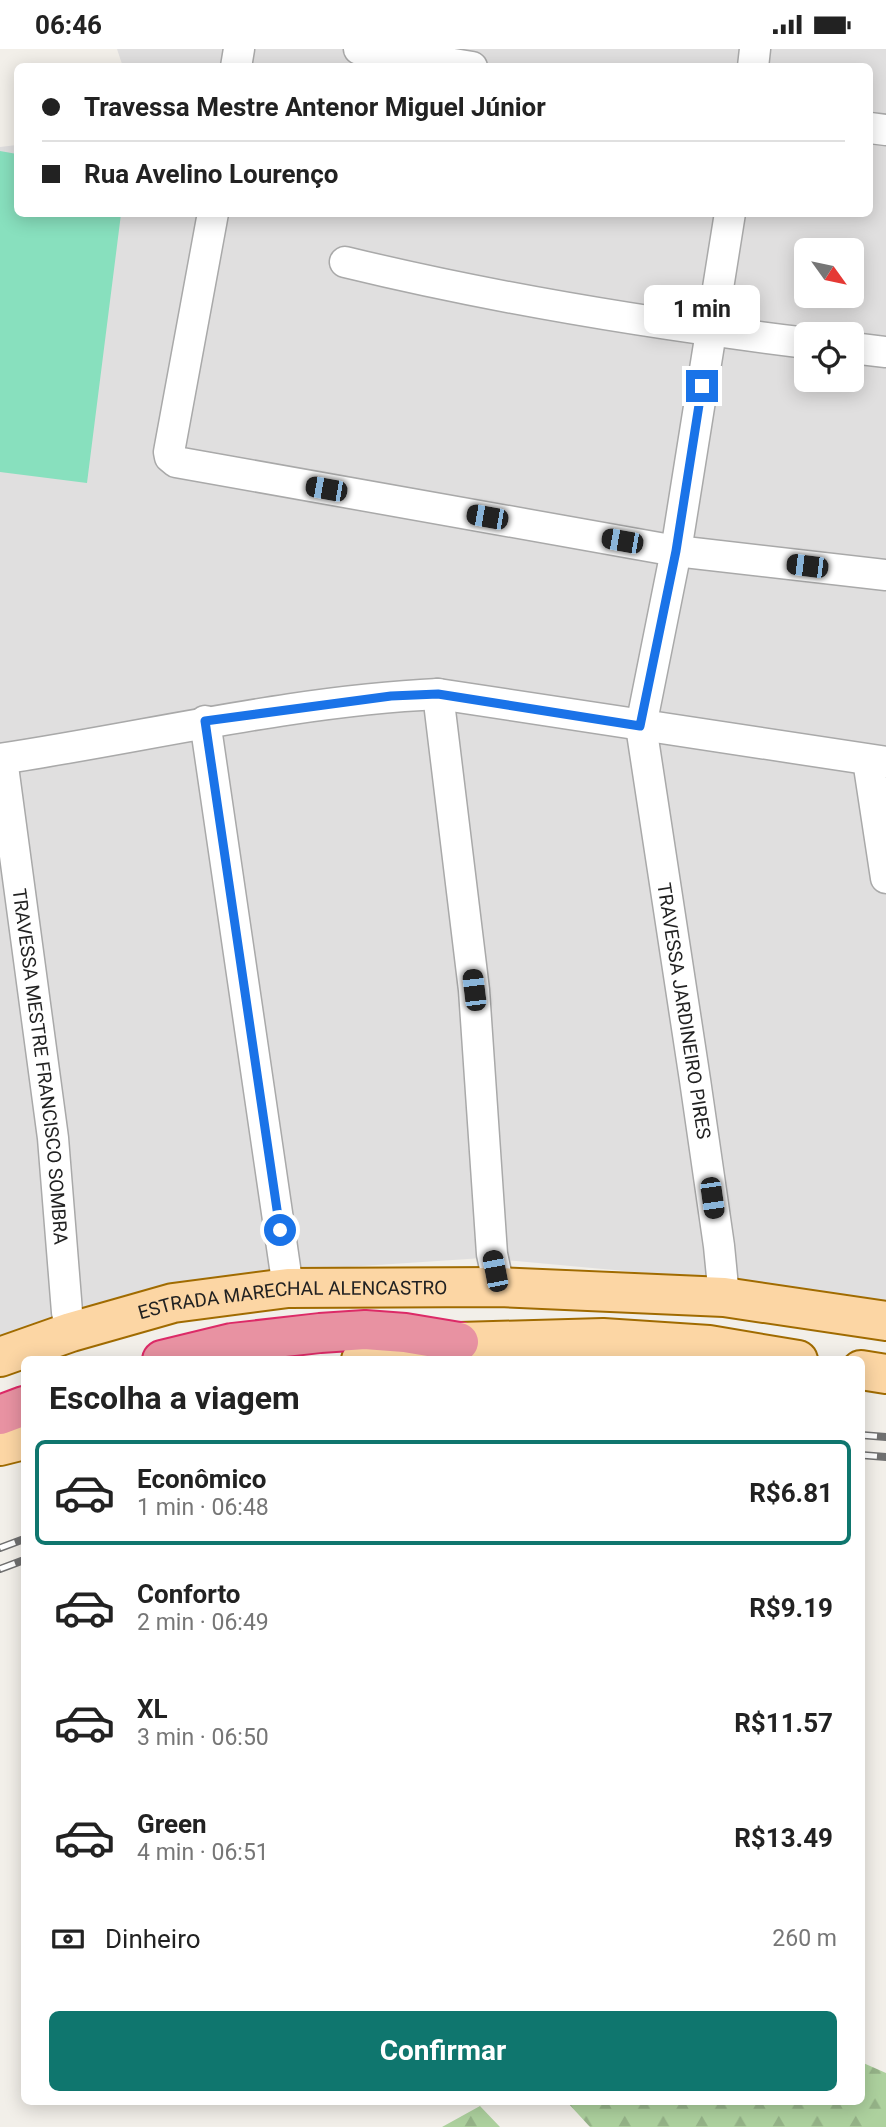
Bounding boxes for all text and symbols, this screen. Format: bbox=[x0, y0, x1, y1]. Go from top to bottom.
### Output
text: 06:46 bbox=[35, 10, 102, 40]
text: Travessa Mestre Antenor Miguel Júnior bbox=[84, 92, 546, 122]
text: Rua Avelino Lourenço bbox=[84, 159, 338, 189]
north arrow bbox=[794, 238, 864, 308]
map controls bbox=[794, 238, 864, 392]
callout: 1 min bbox=[644, 285, 760, 333]
text: 1 min bbox=[673, 296, 731, 323]
button: locate bbox=[794, 322, 864, 392]
route end bbox=[686, 370, 718, 402]
car bbox=[304, 475, 349, 503]
car bbox=[465, 503, 510, 531]
car bbox=[600, 527, 645, 555]
car bbox=[785, 553, 830, 579]
street label: TRAVESSA JARDINEIRO PIRES bbox=[652, 881, 716, 1141]
street label: TRAVESSA MESTRE FRANCISCO SOMBRA bbox=[8, 887, 73, 1246]
car bbox=[462, 968, 487, 1012]
car bbox=[699, 1176, 726, 1220]
route start bbox=[264, 1214, 296, 1246]
car bbox=[481, 1248, 510, 1294]
street label: ESTRADA MARECHAL ALENCASTRO bbox=[135, 1276, 447, 1324]
text: Escolha a viagem bbox=[49, 1379, 300, 1417]
icon: car bbox=[53, 1461, 116, 1524]
text: Econômico bbox=[137, 1464, 266, 1494]
text: R$6.81 bbox=[749, 1478, 833, 1508]
text: 1 min · 06:48 bbox=[137, 1494, 269, 1521]
icon: car bbox=[53, 1576, 116, 1639]
text: Conforto bbox=[137, 1579, 241, 1609]
text: R$9.19 bbox=[749, 1593, 833, 1623]
text: 2 min · 06:49 bbox=[137, 1609, 269, 1636]
icon: car bbox=[53, 1691, 116, 1754]
text: XL bbox=[137, 1694, 168, 1724]
text: R$11.57 bbox=[734, 1708, 833, 1738]
text: 3 min · 06:50 bbox=[137, 1724, 269, 1751]
icon: car bbox=[53, 1806, 116, 1869]
text: Green bbox=[137, 1809, 207, 1839]
text: R$13.49 bbox=[734, 1823, 833, 1853]
text: 4 min · 06:51 bbox=[137, 1839, 269, 1866]
icon: cash bbox=[49, 1920, 87, 1958]
text: Dinheiro bbox=[105, 1924, 201, 1954]
text: 260 m bbox=[772, 1925, 837, 1952]
button: Confirmar bbox=[49, 2011, 837, 2091]

